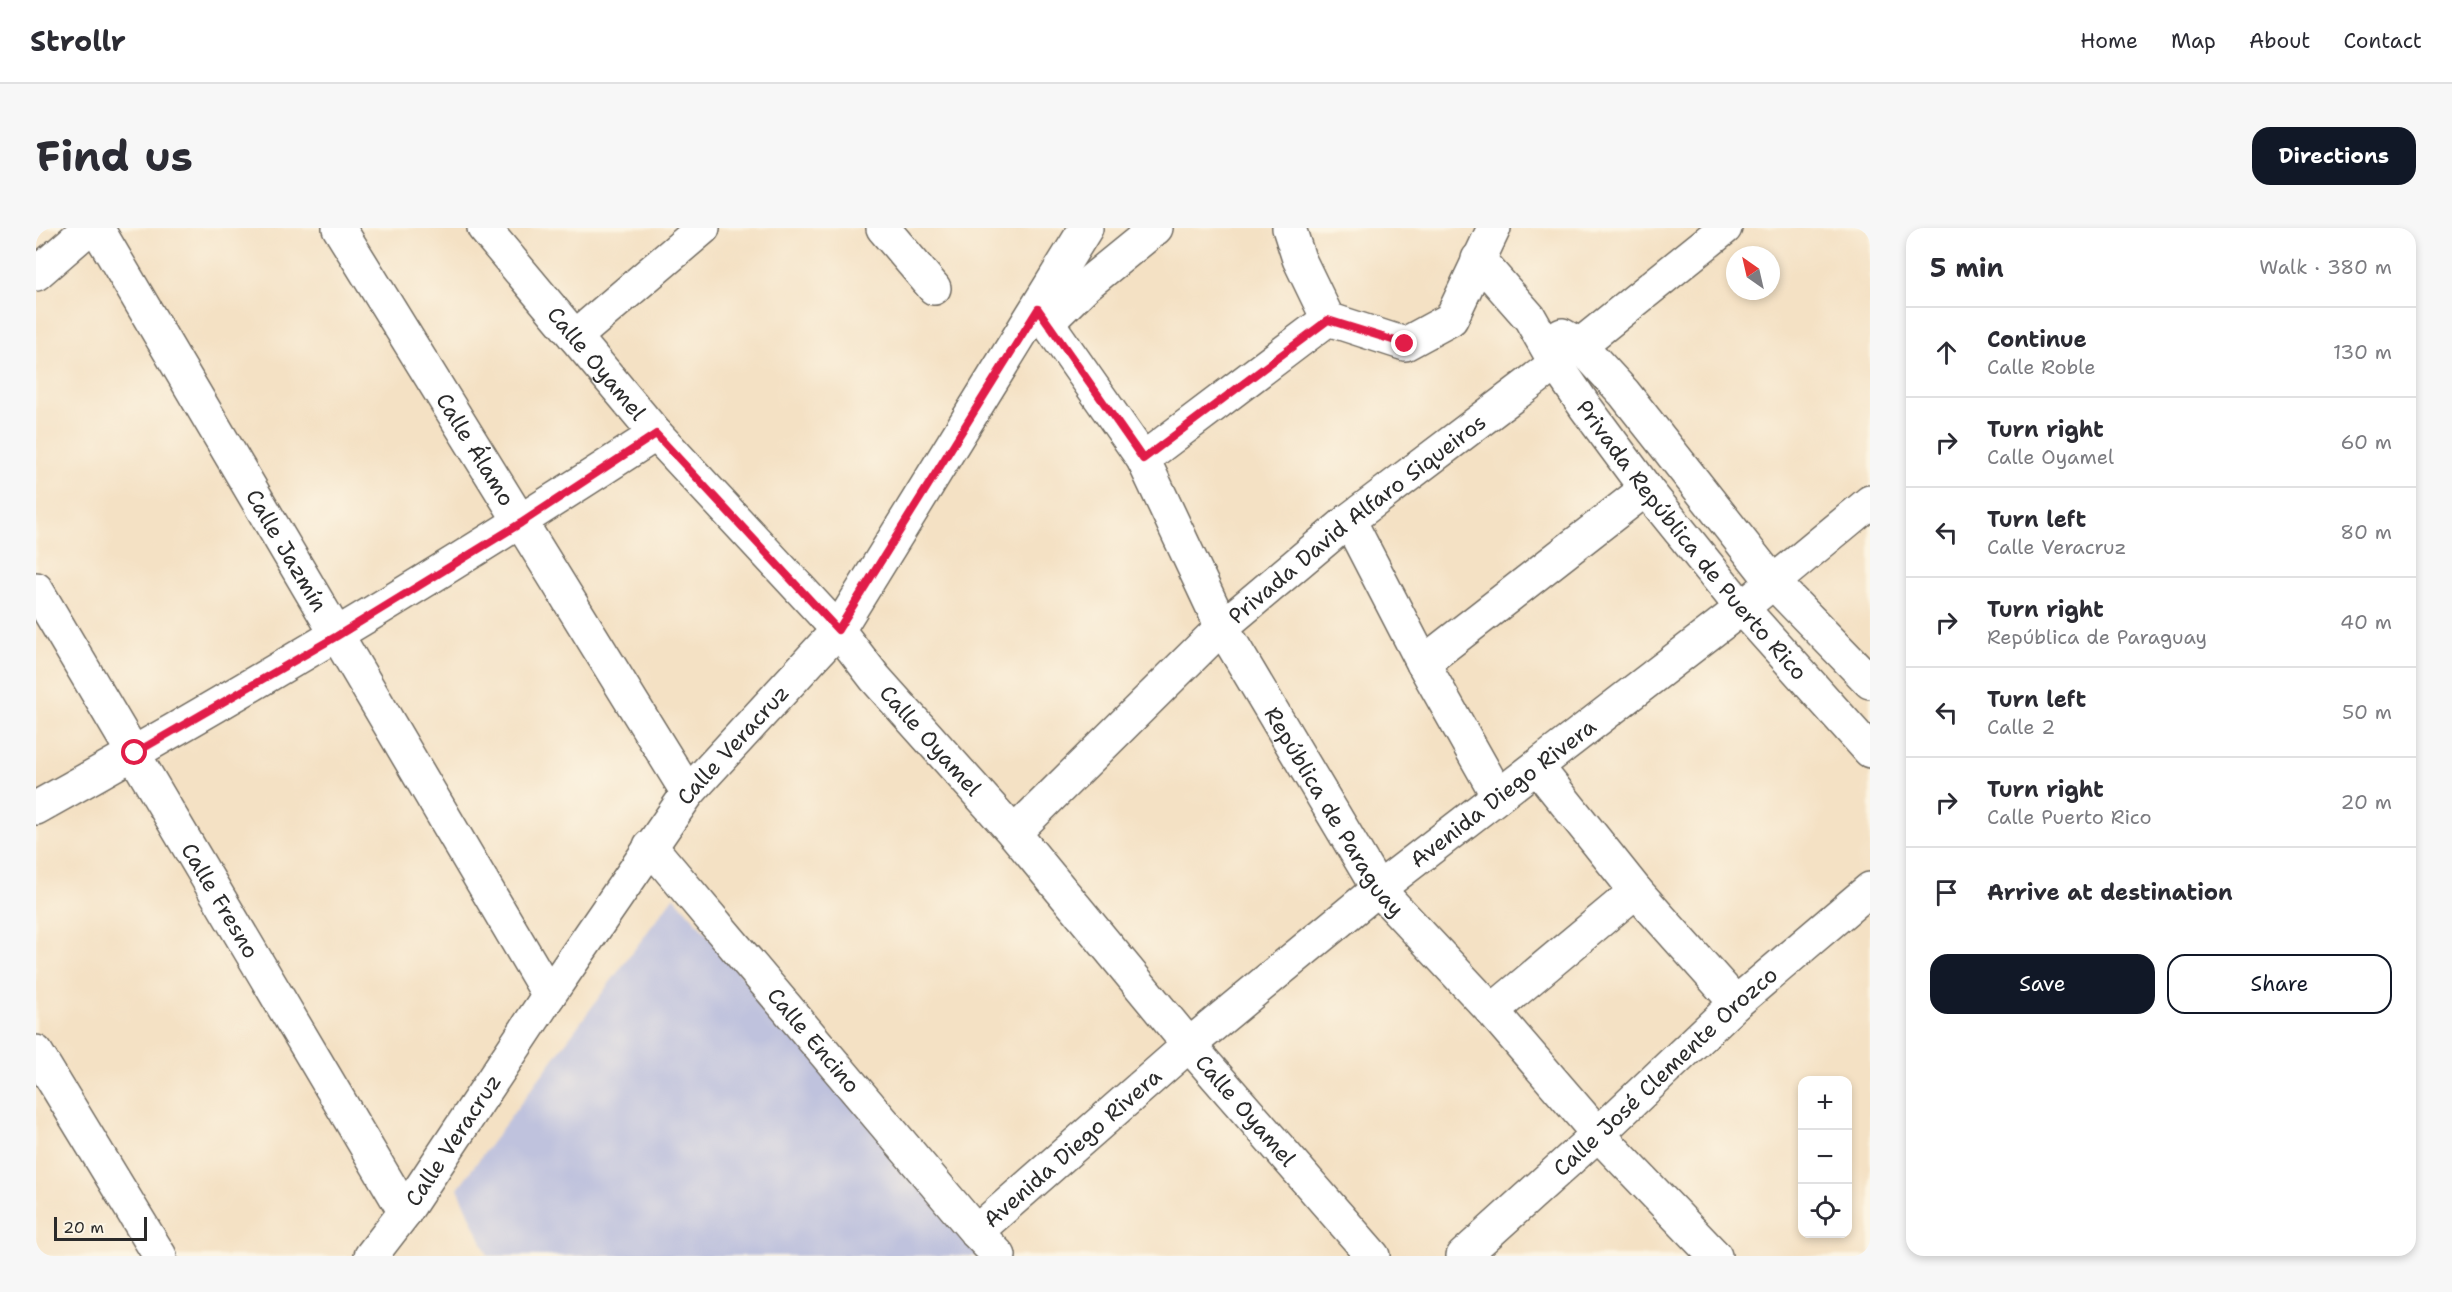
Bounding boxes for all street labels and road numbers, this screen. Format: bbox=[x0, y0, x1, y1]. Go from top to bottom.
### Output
street label: Calle Oyamel bbox=[541, 301, 653, 427]
street label: Calle Álamo bbox=[429, 387, 521, 512]
street label: Privada República de Puerto Rico bbox=[1570, 394, 1814, 686]
street label: Privada David Alfaro Siqueiros bbox=[1222, 407, 1492, 631]
street label: Calle Jazmín bbox=[239, 484, 334, 617]
street label: Calle Veracruz bbox=[670, 679, 796, 811]
street label: Calle Oyamel bbox=[873, 679, 988, 803]
street label: República de Paraguay bbox=[1258, 702, 1410, 923]
street label: Avenida Diego Rivera bbox=[1404, 712, 1602, 874]
street label: Calle Fresno bbox=[175, 838, 266, 964]
street label: Calle José Clemente Orozco bbox=[1547, 960, 1784, 1183]
street label: Calle Encino bbox=[761, 982, 866, 1099]
street label: Calle Oyamel bbox=[1189, 1048, 1303, 1173]
street label: Avenida Diego Rivera bbox=[977, 1062, 1168, 1234]
street label: Calle Veracruz bbox=[399, 1068, 508, 1212]

